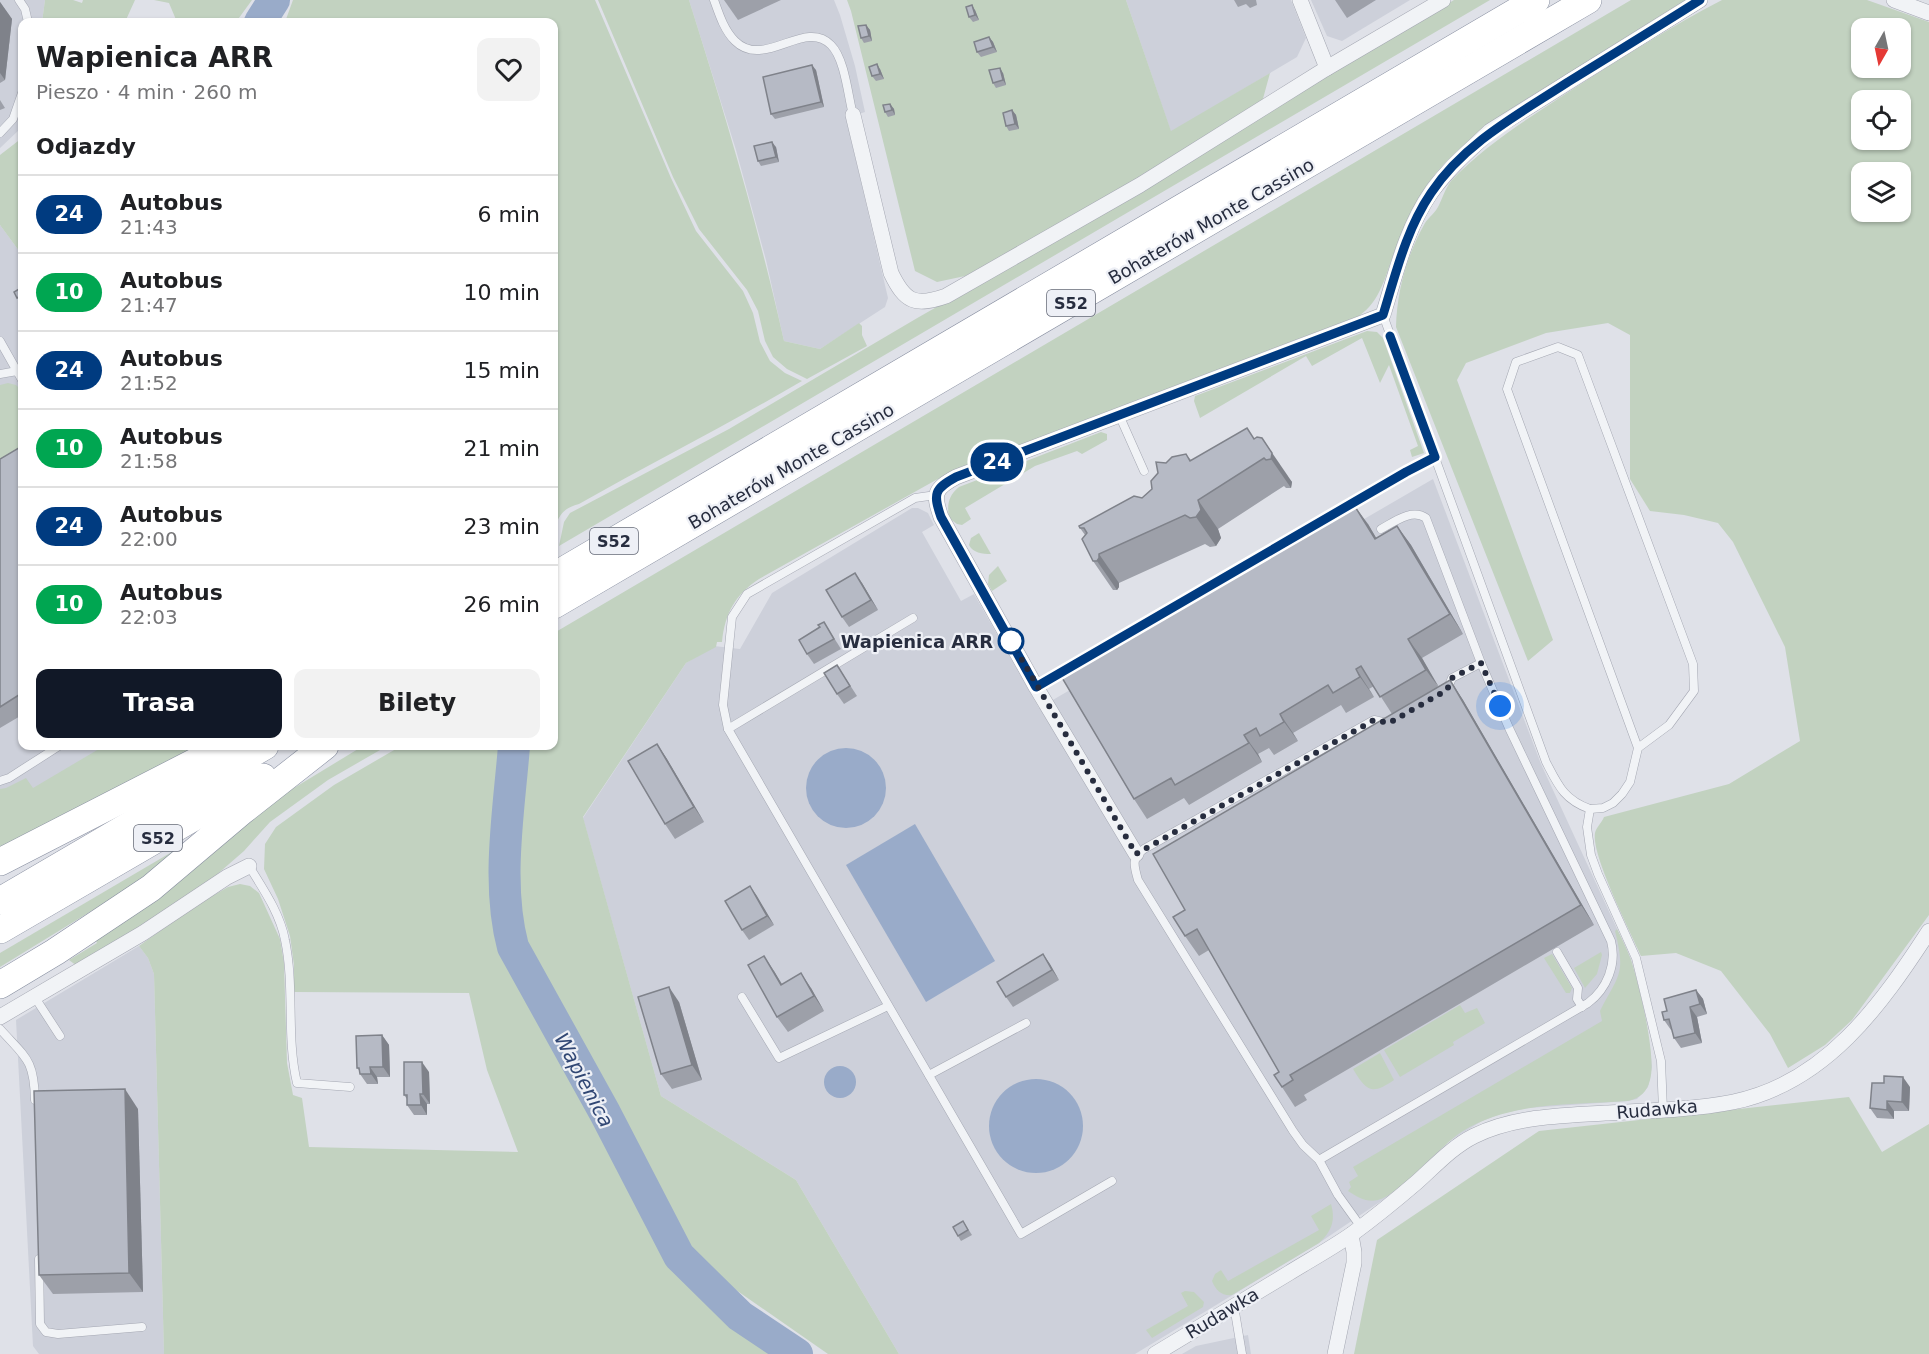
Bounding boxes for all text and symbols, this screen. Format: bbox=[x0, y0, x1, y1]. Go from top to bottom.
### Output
north arrow bbox=[1851, 18, 1911, 78]
map controls bbox=[1851, 18, 1911, 222]
button: heart bbox=[477, 38, 540, 101]
text: Wapienica ARR bbox=[36, 41, 273, 74]
text: Pieszo · 4 min · 260 m bbox=[36, 80, 258, 104]
button: locate bbox=[1851, 90, 1911, 150]
text: Odjazdy bbox=[36, 134, 136, 159]
street label: Bohaterów Monte Cassino bbox=[1104, 153, 1318, 289]
button: layers bbox=[1851, 162, 1911, 222]
text: Autobus bbox=[120, 190, 223, 215]
text: 24 bbox=[54, 202, 84, 226]
text: 6 min bbox=[478, 202, 540, 227]
text: 21:43 bbox=[120, 215, 178, 239]
text: Autobus bbox=[120, 268, 223, 293]
text: 10 bbox=[54, 280, 84, 304]
text: 10 min bbox=[464, 280, 540, 305]
road number: S52 bbox=[1047, 290, 1095, 316]
text: 21:47 bbox=[120, 293, 178, 317]
text: Autobus bbox=[120, 346, 223, 371]
text: 24 bbox=[54, 358, 84, 382]
text: 15 min bbox=[464, 358, 540, 383]
text: 21:52 bbox=[120, 371, 178, 395]
street label: Bohaterów Monte Cassino bbox=[684, 398, 898, 534]
text: Autobus bbox=[120, 424, 223, 449]
text: 10 bbox=[54, 436, 84, 460]
text: 21 min bbox=[464, 436, 540, 461]
line badge: 24 bbox=[970, 442, 1024, 482]
text: 21:58 bbox=[120, 449, 178, 473]
text: 24 bbox=[982, 450, 1012, 474]
text: Autobus bbox=[120, 502, 223, 527]
text: 24 bbox=[54, 514, 84, 538]
text: 23 min bbox=[464, 514, 540, 539]
text: 22:00 bbox=[120, 527, 178, 551]
road number: S52 bbox=[590, 528, 638, 554]
text: Autobus bbox=[120, 580, 223, 605]
text: 10 bbox=[54, 592, 84, 616]
text: 26 min bbox=[464, 592, 540, 617]
text: 22:03 bbox=[120, 605, 178, 629]
marker: Wapienica ARR bbox=[998, 628, 1024, 654]
place label: Wapienica ARR bbox=[841, 631, 993, 652]
button: Trasa bbox=[36, 669, 282, 738]
button: Bilety bbox=[294, 669, 540, 738]
your location bbox=[1485, 691, 1515, 721]
road number: S52 bbox=[134, 825, 182, 851]
water label: Wapienica bbox=[549, 1029, 619, 1131]
street label: Rudawka bbox=[1616, 1095, 1698, 1123]
street label: Rudawka bbox=[1182, 1283, 1262, 1343]

